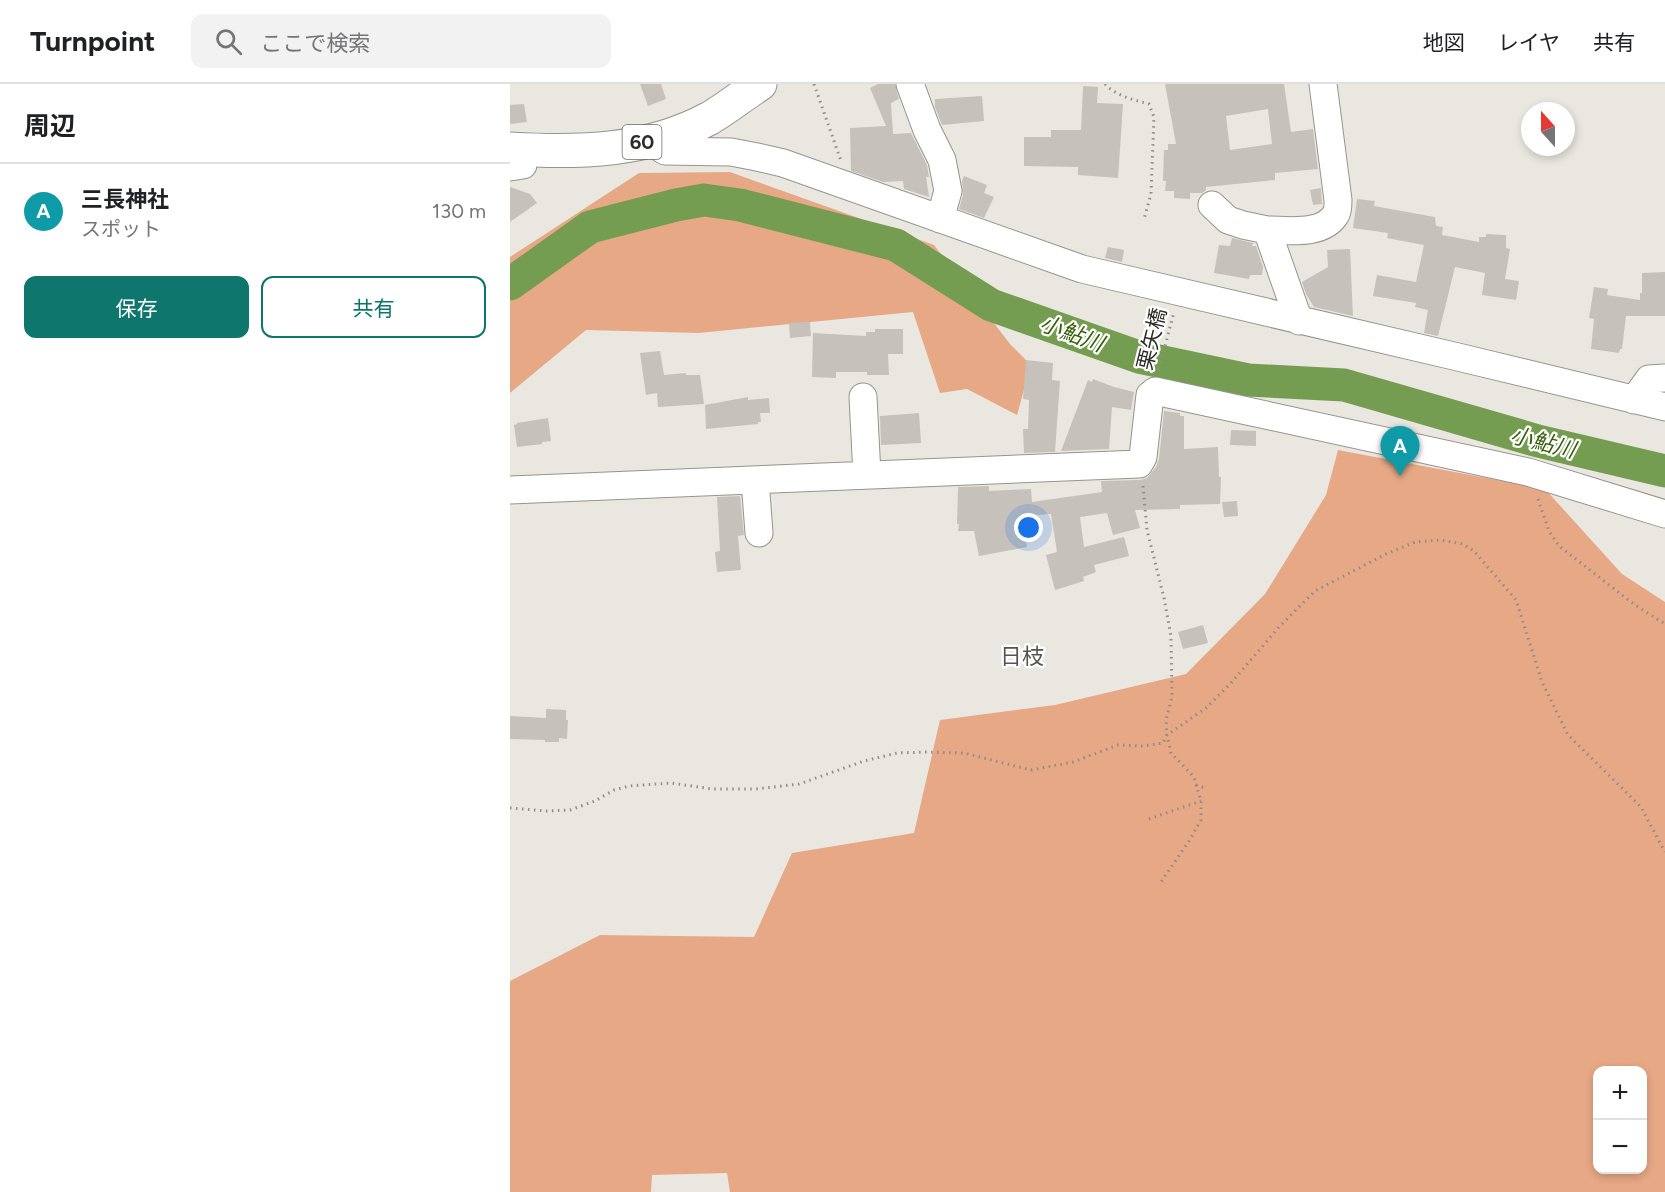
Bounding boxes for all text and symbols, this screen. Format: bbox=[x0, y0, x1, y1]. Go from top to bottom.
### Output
search box bbox=[191, 14, 611, 68]
text: Turnpoint bbox=[30, 24, 155, 58]
icon: search bbox=[212, 25, 245, 58]
text: ここで検索 bbox=[260, 30, 370, 57]
text: 地図 bbox=[1423, 30, 1465, 55]
text: レイヤ bbox=[1498, 30, 1560, 55]
text: 共有 bbox=[1593, 30, 1635, 55]
north arrow bbox=[1521, 102, 1575, 156]
text: 周辺 bbox=[24, 110, 76, 142]
road number: 60 bbox=[622, 125, 662, 159]
text: 三長神社 bbox=[81, 186, 169, 213]
text: A bbox=[36, 199, 51, 223]
text: 130 m bbox=[432, 199, 486, 223]
text: スポット bbox=[81, 217, 161, 241]
button: 保存 bbox=[24, 276, 249, 338]
button: 共有 bbox=[261, 276, 486, 338]
street label: 栗矢橋 bbox=[1132, 305, 1171, 372]
water label: 小鮎川 bbox=[1036, 309, 1109, 358]
water label: 小鮎川 bbox=[1508, 421, 1580, 464]
pin: A bbox=[1380, 426, 1420, 476]
your location bbox=[1014, 513, 1043, 542]
district label: 日枝 bbox=[1000, 643, 1044, 670]
map controls bbox=[1593, 1066, 1647, 1174]
button: + bbox=[1593, 1066, 1647, 1120]
button: − bbox=[1593, 1120, 1647, 1174]

